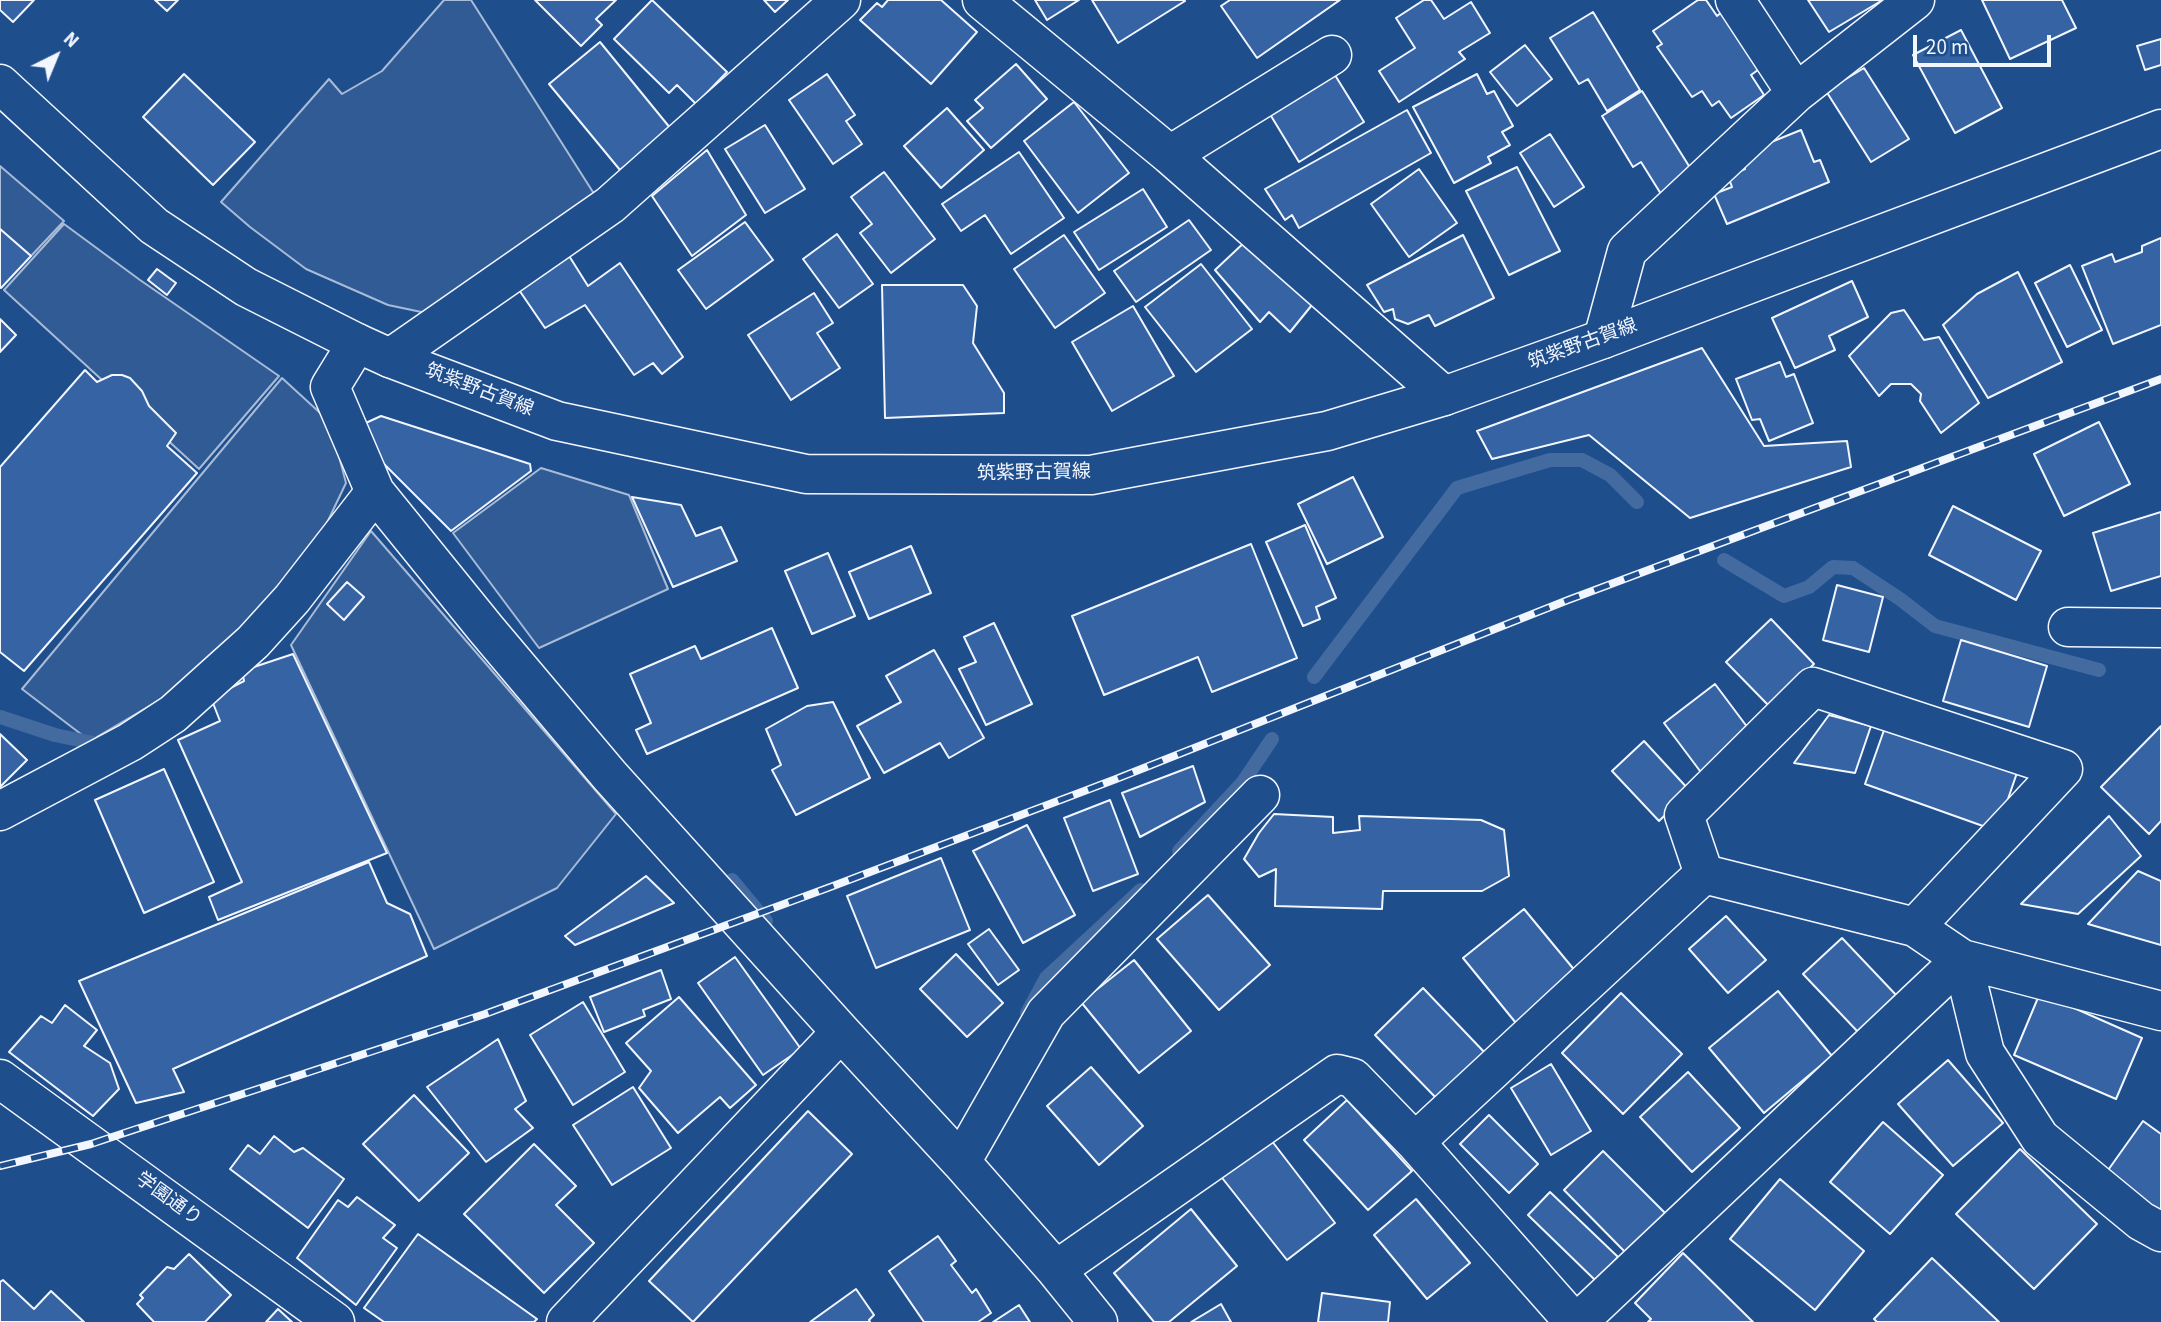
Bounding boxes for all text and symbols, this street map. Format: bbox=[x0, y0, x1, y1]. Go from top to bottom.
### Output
north arrow bbox=[21, 21, 91, 91]
scale bar bbox=[1916, 21, 2054, 65]
text: N bbox=[57, 26, 84, 54]
text: 20 m bbox=[1926, 32, 1968, 62]
street label: 筑紫野古賀線 bbox=[1526, 315, 1640, 375]
street label: 筑紫野古賀線 bbox=[422, 360, 536, 422]
street label: 筑紫野古賀線 bbox=[977, 462, 1091, 486]
street label: 学園通り bbox=[131, 1168, 205, 1232]

